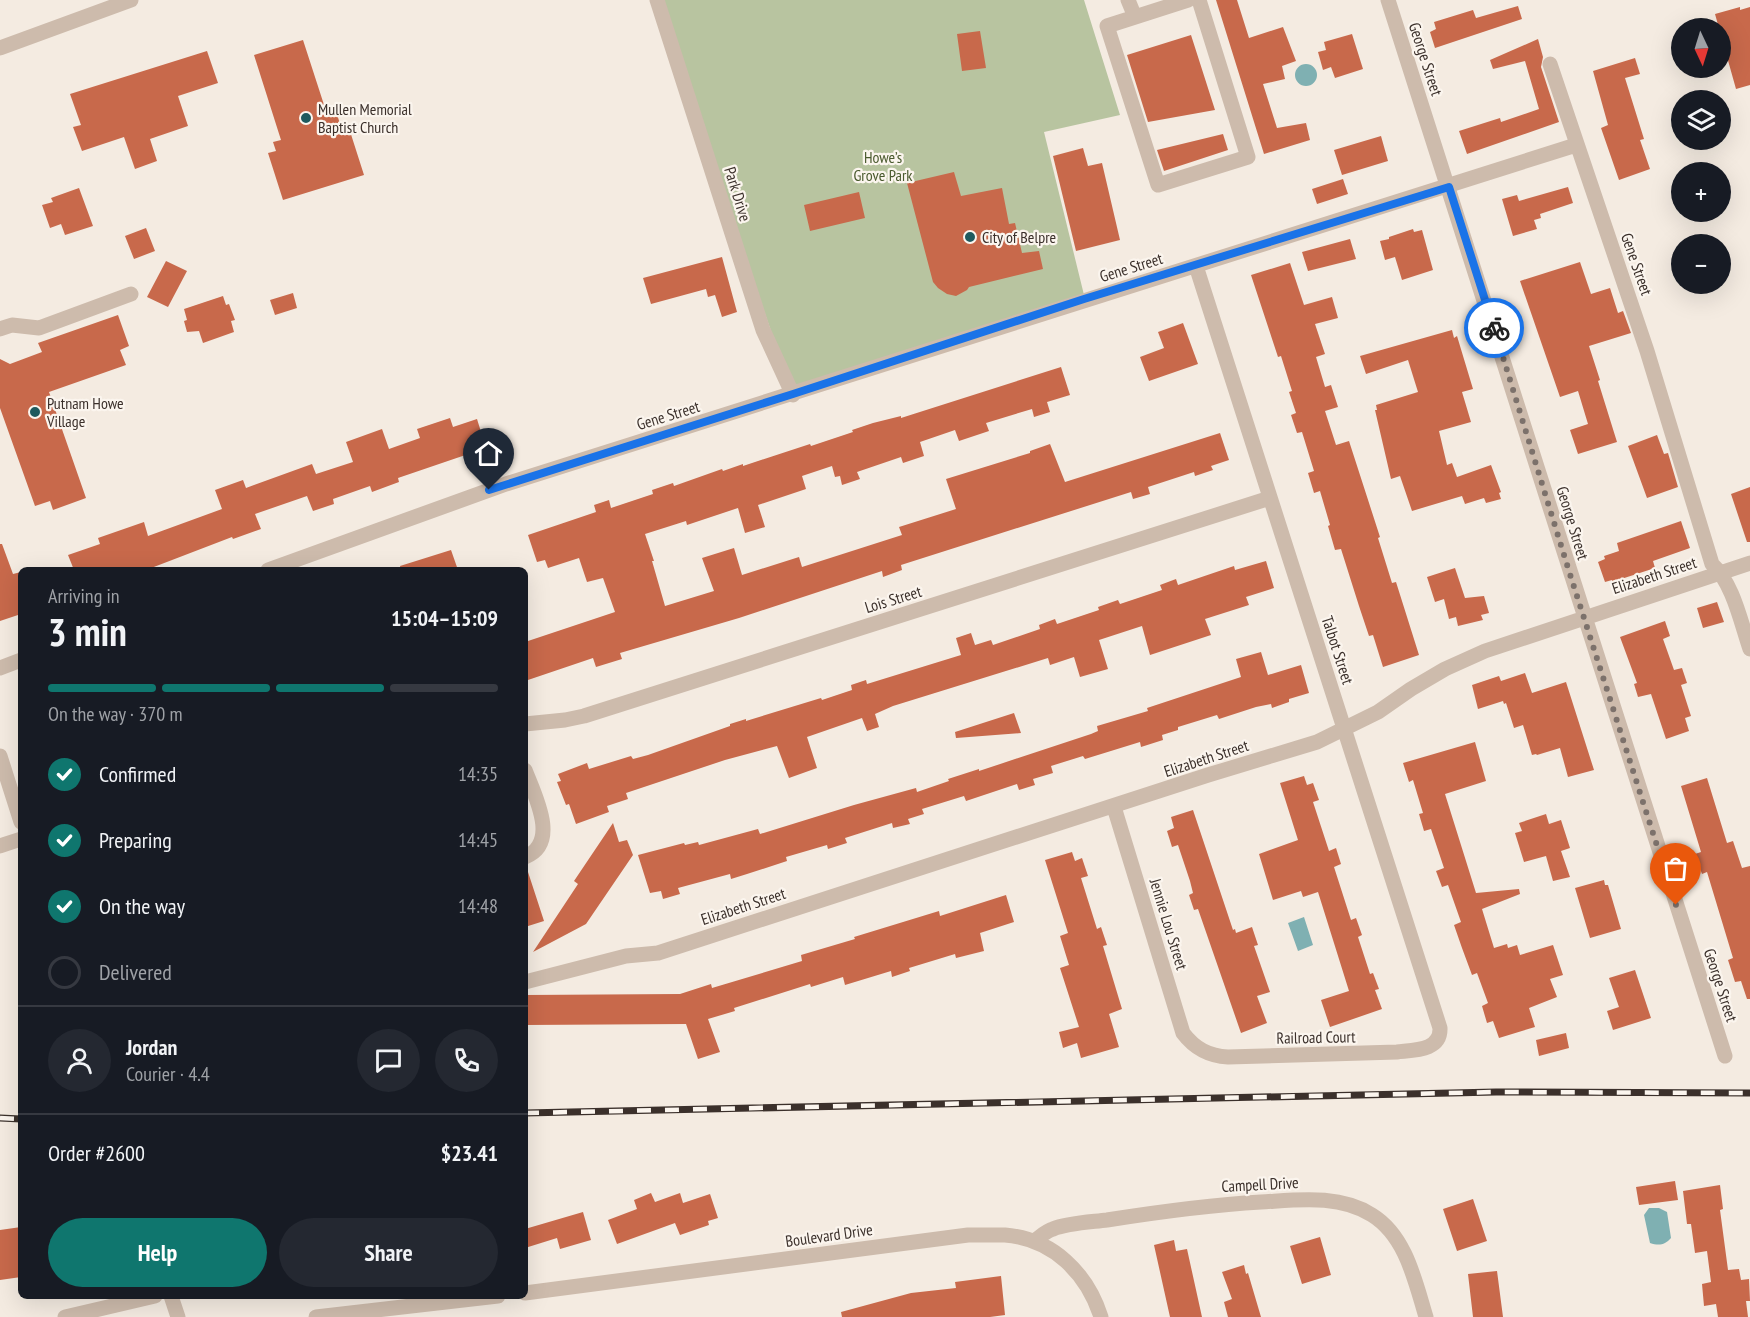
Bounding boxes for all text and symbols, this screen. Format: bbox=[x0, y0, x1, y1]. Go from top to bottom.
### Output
north arrow bbox=[1671, 18, 1731, 78]
map controls bbox=[1671, 18, 1731, 294]
street label: George Street bbox=[1405, 20, 1447, 99]
button: layers bbox=[1671, 90, 1731, 150]
place label: Mullen Memorial Baptist Church bbox=[318, 99, 412, 137]
marker: Mullen Memorial Baptist Church bbox=[299, 111, 313, 125]
park label: Howe’s Grove Park bbox=[854, 147, 913, 185]
button: + bbox=[1671, 162, 1731, 222]
street label: Park Drive bbox=[720, 164, 756, 224]
place label: City of Belpre bbox=[982, 227, 1056, 247]
marker: City of Belpre bbox=[963, 230, 977, 244]
street label: Gene Street bbox=[1617, 230, 1657, 298]
button: − bbox=[1671, 234, 1731, 294]
street label: Gene Street bbox=[1097, 248, 1165, 286]
courier bbox=[1464, 298, 1524, 358]
icon: bike bbox=[1478, 312, 1511, 345]
place label: Putnam Howe Village bbox=[46, 393, 124, 431]
street label: Gene Street bbox=[634, 396, 702, 434]
marker: Putnam Howe Village bbox=[28, 405, 42, 419]
pin bbox=[463, 428, 514, 490]
icon: home bbox=[472, 437, 505, 470]
street label: George Street bbox=[1552, 484, 1594, 563]
street label: Elizabeth Street bbox=[1609, 552, 1699, 598]
street label: Lois Street bbox=[862, 581, 924, 617]
text: Arriving in bbox=[48, 583, 120, 609]
text: 15:04–15:09 bbox=[391, 604, 498, 632]
text: 3 min bbox=[48, 606, 127, 657]
street label: Talbot Street bbox=[1318, 613, 1359, 687]
text: On the way · 370 m bbox=[48, 701, 183, 727]
street label: Elizabeth Street bbox=[1161, 735, 1251, 781]
icon: check bbox=[48, 758, 81, 791]
text: Confirmed bbox=[99, 760, 176, 788]
text: 14:35 bbox=[458, 761, 498, 787]
icon: check bbox=[48, 824, 81, 857]
text: Preparing bbox=[99, 826, 172, 854]
text: 14:45 bbox=[458, 827, 498, 853]
pin bbox=[1650, 843, 1701, 905]
icon: bag bbox=[1659, 852, 1692, 885]
street label: Jennie Lou Street bbox=[1145, 875, 1193, 973]
street label: Elizabeth Street bbox=[698, 883, 788, 929]
icon: check bbox=[48, 890, 81, 923]
text: On the way bbox=[99, 892, 185, 920]
text: 14:48 bbox=[458, 893, 498, 919]
street label: George Street bbox=[1700, 946, 1742, 1025]
text: Delivered bbox=[99, 958, 172, 986]
street label: Railroad Court bbox=[1276, 1026, 1356, 1048]
button: person bbox=[48, 1029, 111, 1092]
button: chat bbox=[357, 1029, 420, 1092]
button: phone bbox=[435, 1029, 498, 1092]
text: Jordan bbox=[126, 1033, 177, 1061]
text: Courier · 4.4 bbox=[126, 1061, 210, 1087]
text: Order #2600 bbox=[48, 1139, 145, 1167]
text: $23.41 bbox=[441, 1139, 498, 1167]
street label: Campell Drive bbox=[1221, 1172, 1299, 1196]
button: Help bbox=[48, 1218, 267, 1287]
button: Share bbox=[279, 1218, 498, 1287]
street label: Boulevard Drive bbox=[784, 1219, 874, 1251]

